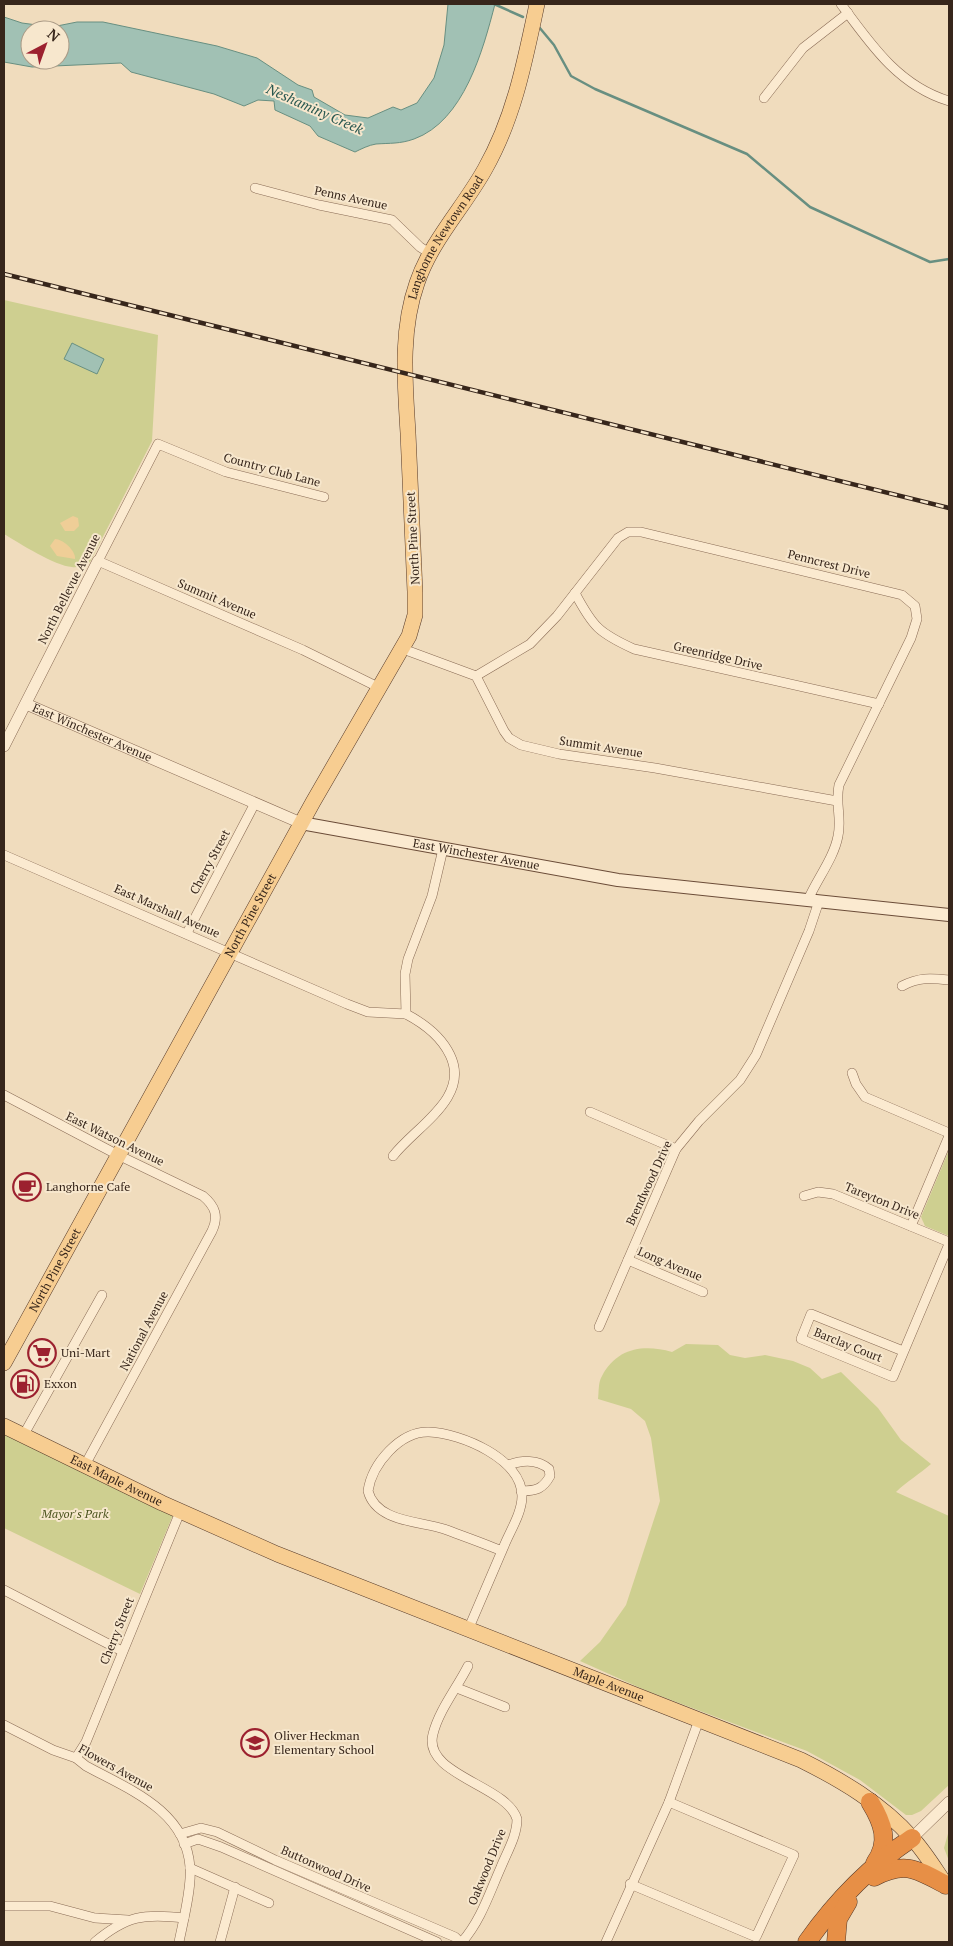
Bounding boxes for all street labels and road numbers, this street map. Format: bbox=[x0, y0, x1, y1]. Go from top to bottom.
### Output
street label: Langhorne Newtown Road bbox=[404, 173, 486, 301]
street label: Penns Avenue bbox=[313, 182, 389, 213]
street label: Country Club Lane bbox=[222, 449, 322, 490]
street label: North Pine Street bbox=[403, 491, 422, 585]
street label: North Bellevue Avenue bbox=[34, 531, 103, 646]
street label: Penncrest Drive bbox=[786, 546, 872, 581]
street label: Summit Avenue bbox=[176, 575, 259, 622]
street label: Greenridge Drive bbox=[672, 638, 764, 673]
street label: East Winchester Avenue bbox=[30, 700, 154, 765]
street label: Summit Avenue bbox=[558, 733, 644, 760]
street label: Cherry Street bbox=[186, 826, 233, 897]
street label: East Winchester Avenue bbox=[412, 835, 541, 873]
street label: North Pine Street bbox=[221, 870, 279, 960]
street label: East Marshall Avenue bbox=[112, 880, 222, 941]
street label: East Watson Avenue bbox=[64, 1108, 167, 1169]
street label: Brendwood Drive bbox=[622, 1138, 675, 1228]
street label: Tareyton Drive bbox=[843, 1179, 922, 1222]
street label: North Pine Street bbox=[26, 1225, 84, 1314]
street label: Long Avenue bbox=[636, 1243, 705, 1284]
street label: National Avenue bbox=[116, 1288, 171, 1373]
street label: Barclay Court bbox=[812, 1324, 885, 1365]
street label: East Maple Avenue bbox=[68, 1452, 165, 1509]
street label: Cherry Street bbox=[96, 1594, 137, 1667]
street label: Maple Avenue bbox=[571, 1663, 647, 1705]
street label: Flowers Avenue bbox=[76, 1741, 156, 1794]
street label: Oakwood Drive bbox=[464, 1826, 509, 1907]
street label: Buttonwood Drive bbox=[279, 1842, 374, 1895]

